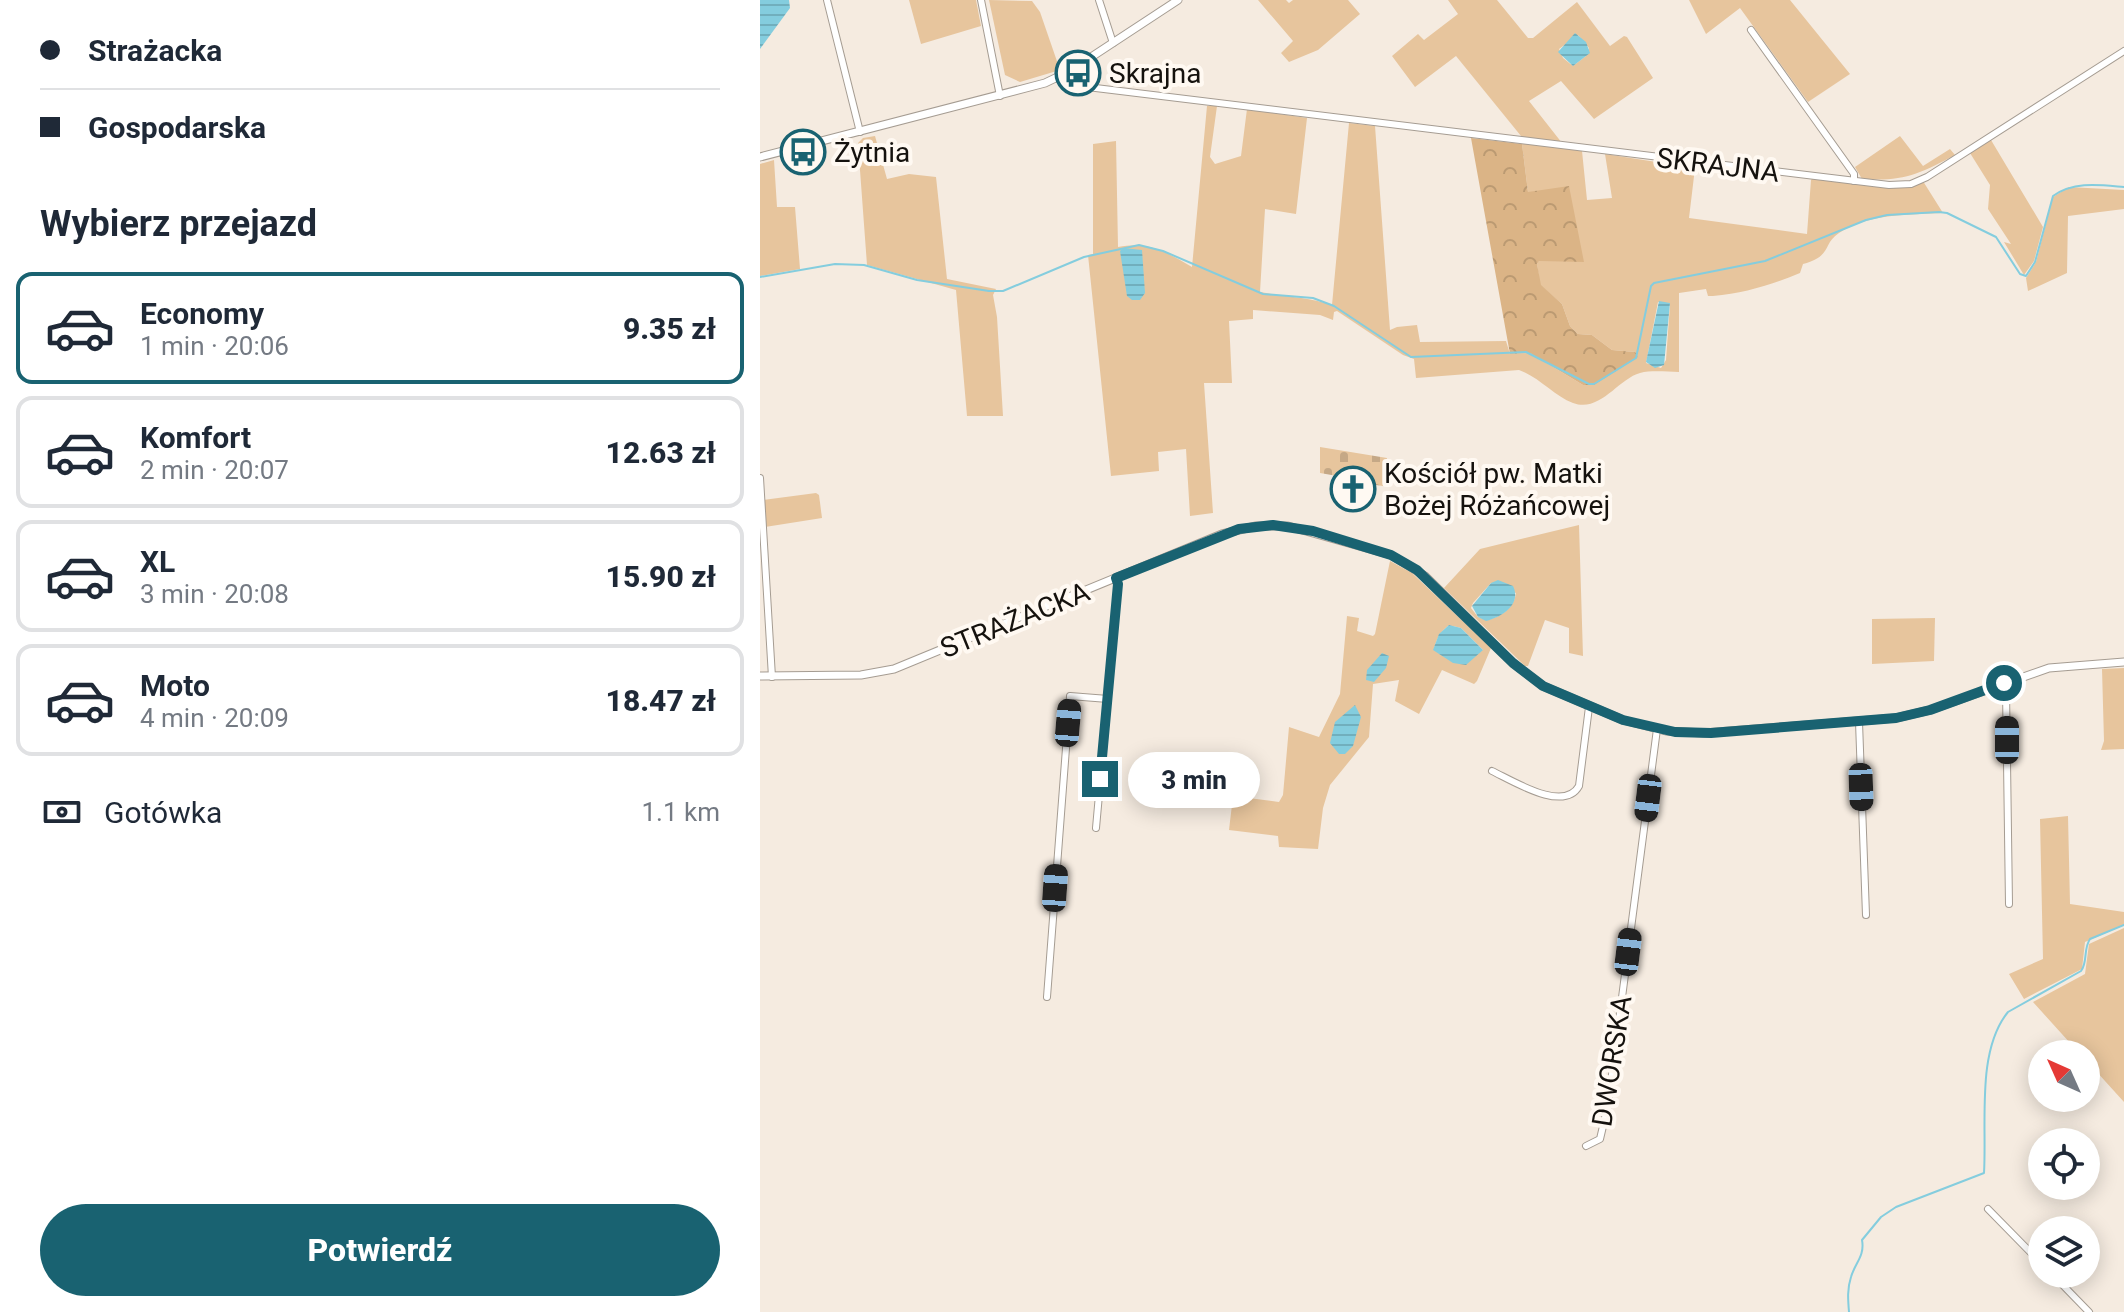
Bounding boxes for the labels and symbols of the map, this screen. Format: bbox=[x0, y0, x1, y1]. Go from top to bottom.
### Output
bus stop icon: Skrajna bbox=[1054, 49, 1102, 97]
place label: Skrajna bbox=[1109, 57, 1201, 90]
bus stop icon: Żytnia bbox=[779, 128, 827, 176]
place label: Żytnia bbox=[834, 136, 910, 169]
street label: SKRAJNA bbox=[1655, 141, 1781, 189]
place label: Kościół pw. Matki Bożej Różańcowej bbox=[1384, 457, 1610, 522]
church icon: Kościół pw. Matki Bożej Różańcowej bbox=[1329, 465, 1377, 513]
street label: STRAŻACKA bbox=[936, 575, 1094, 665]
route start bbox=[1986, 665, 2022, 701]
car bbox=[1054, 698, 1082, 748]
car bbox=[1995, 716, 2019, 764]
callout: 3 min bbox=[1128, 751, 1260, 807]
route end bbox=[1082, 761, 1118, 797]
car bbox=[1848, 763, 1874, 811]
car bbox=[1633, 773, 1663, 823]
car bbox=[1041, 863, 1069, 913]
car bbox=[1613, 927, 1643, 977]
street label: DWORSKA bbox=[1585, 993, 1639, 1129]
north arrow bbox=[2028, 1040, 2100, 1112]

